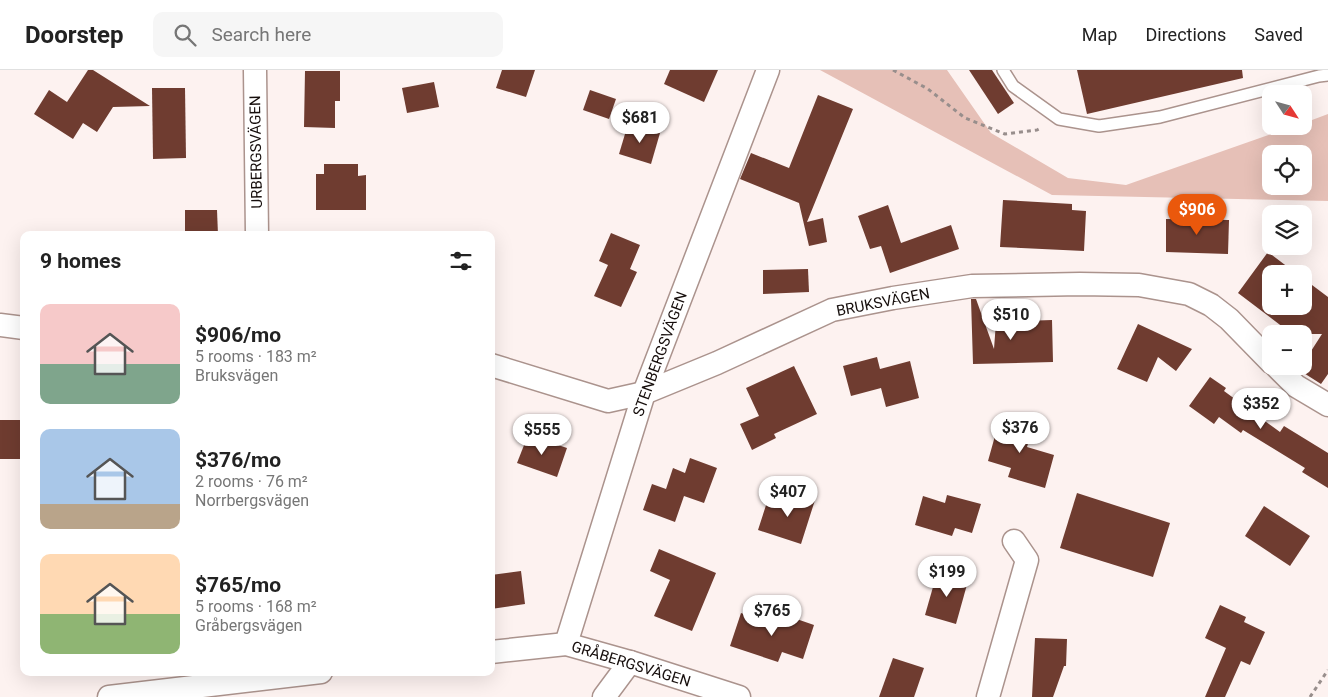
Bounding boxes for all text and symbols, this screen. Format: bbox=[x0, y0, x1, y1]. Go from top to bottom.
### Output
search box bbox=[153, 12, 503, 57]
text: Doorstep bbox=[25, 21, 123, 49]
icon: search bbox=[171, 21, 199, 49]
text: Search here bbox=[211, 23, 311, 46]
text: Map bbox=[1082, 24, 1117, 45]
text: Directions bbox=[1145, 24, 1226, 45]
text: Saved bbox=[1254, 24, 1303, 45]
north arrow bbox=[1262, 85, 1312, 135]
map controls bbox=[1262, 85, 1312, 375]
street label: URBERGSVÄGEN bbox=[246, 95, 266, 209]
pin: $681 bbox=[610, 102, 670, 144]
text: $681 bbox=[622, 108, 658, 127]
button: locate bbox=[1262, 145, 1312, 195]
pin: $906 bbox=[1167, 194, 1227, 236]
text: $906 bbox=[1179, 200, 1215, 219]
button: layers bbox=[1262, 205, 1312, 255]
icon: filters bbox=[447, 247, 475, 275]
text: 9 homes bbox=[40, 249, 121, 273]
button: + bbox=[1262, 265, 1312, 315]
street label: BRUKSVÄGEN bbox=[835, 284, 931, 320]
street label: STENBERGSVÄGEN bbox=[629, 289, 691, 419]
pin: $510 bbox=[981, 298, 1041, 341]
text: $510 bbox=[993, 305, 1029, 324]
text: $906/mo bbox=[195, 323, 281, 347]
icon: home bbox=[80, 324, 140, 384]
button: − bbox=[1262, 325, 1312, 375]
text: 5 rooms · 183 m² bbox=[195, 347, 317, 366]
text: Bruksvägen bbox=[195, 366, 278, 385]
pin: $352 bbox=[1231, 388, 1291, 430]
text: $352 bbox=[1243, 394, 1279, 413]
pin: $376 bbox=[990, 412, 1050, 454]
pin: $555 bbox=[512, 414, 572, 456]
text: $376 bbox=[1002, 418, 1038, 437]
text: $555 bbox=[524, 420, 560, 439]
text: $376/mo bbox=[195, 448, 281, 472]
icon: home bbox=[80, 449, 140, 509]
text: 2 rooms · 76 m² bbox=[195, 472, 308, 491]
pin: $407 bbox=[758, 476, 818, 518]
text: $407 bbox=[770, 482, 806, 501]
text: Norrbergsvägen bbox=[195, 491, 309, 510]
pin: $199 bbox=[917, 556, 977, 598]
text: $199 bbox=[929, 562, 965, 581]
text: $765/mo bbox=[195, 573, 281, 597]
icon: home bbox=[80, 574, 140, 634]
pin: $765 bbox=[742, 594, 802, 637]
text: 5 rooms · 168 m² bbox=[195, 597, 317, 616]
text: $765 bbox=[754, 601, 790, 620]
text: Gråbergsvägen bbox=[195, 616, 302, 635]
street label: GRÅBERGSVÄGEN bbox=[569, 637, 693, 691]

